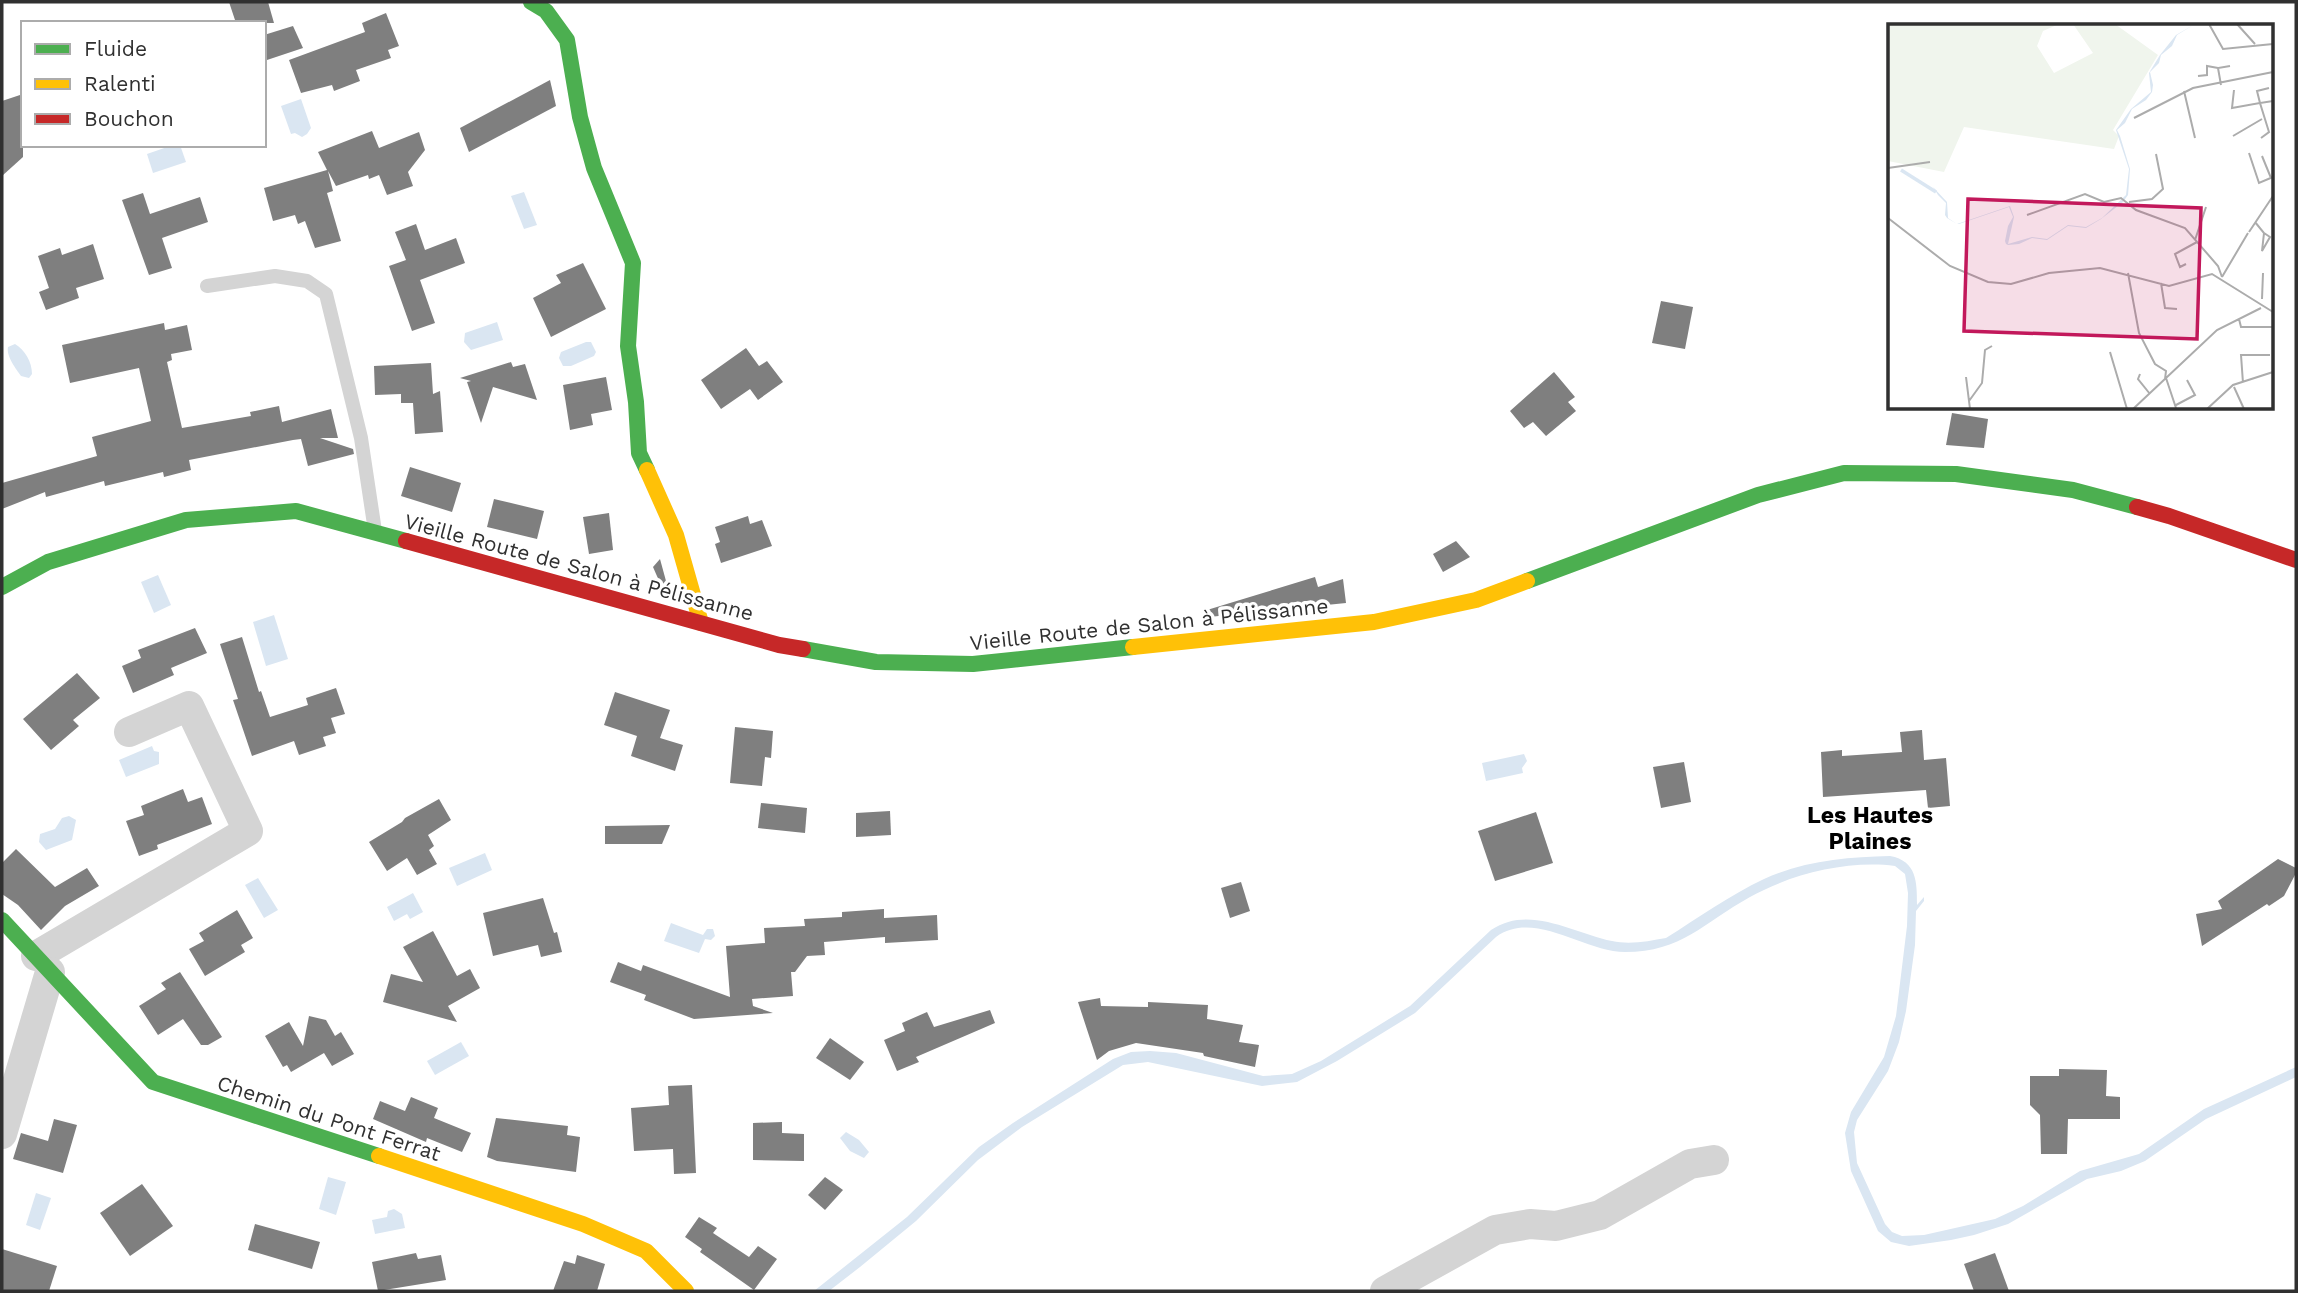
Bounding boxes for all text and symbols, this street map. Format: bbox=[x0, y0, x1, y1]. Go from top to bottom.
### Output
legend bbox=[21, 21, 266, 147]
inset map bbox=[1888, 24, 2274, 410]
text: Fluide bbox=[84, 36, 147, 61]
text: Ralenti bbox=[84, 71, 156, 96]
text: Bouchon bbox=[84, 106, 174, 131]
street label: Vieille Route de Salon à Pélissanne bbox=[402, 508, 756, 626]
street label: Vieille Route de Salon à Pélissanne bbox=[968, 593, 1330, 655]
district label: Les Hautes Plaines bbox=[1807, 802, 1933, 855]
street label: Chemin du Pont Ferrat bbox=[214, 1070, 444, 1166]

